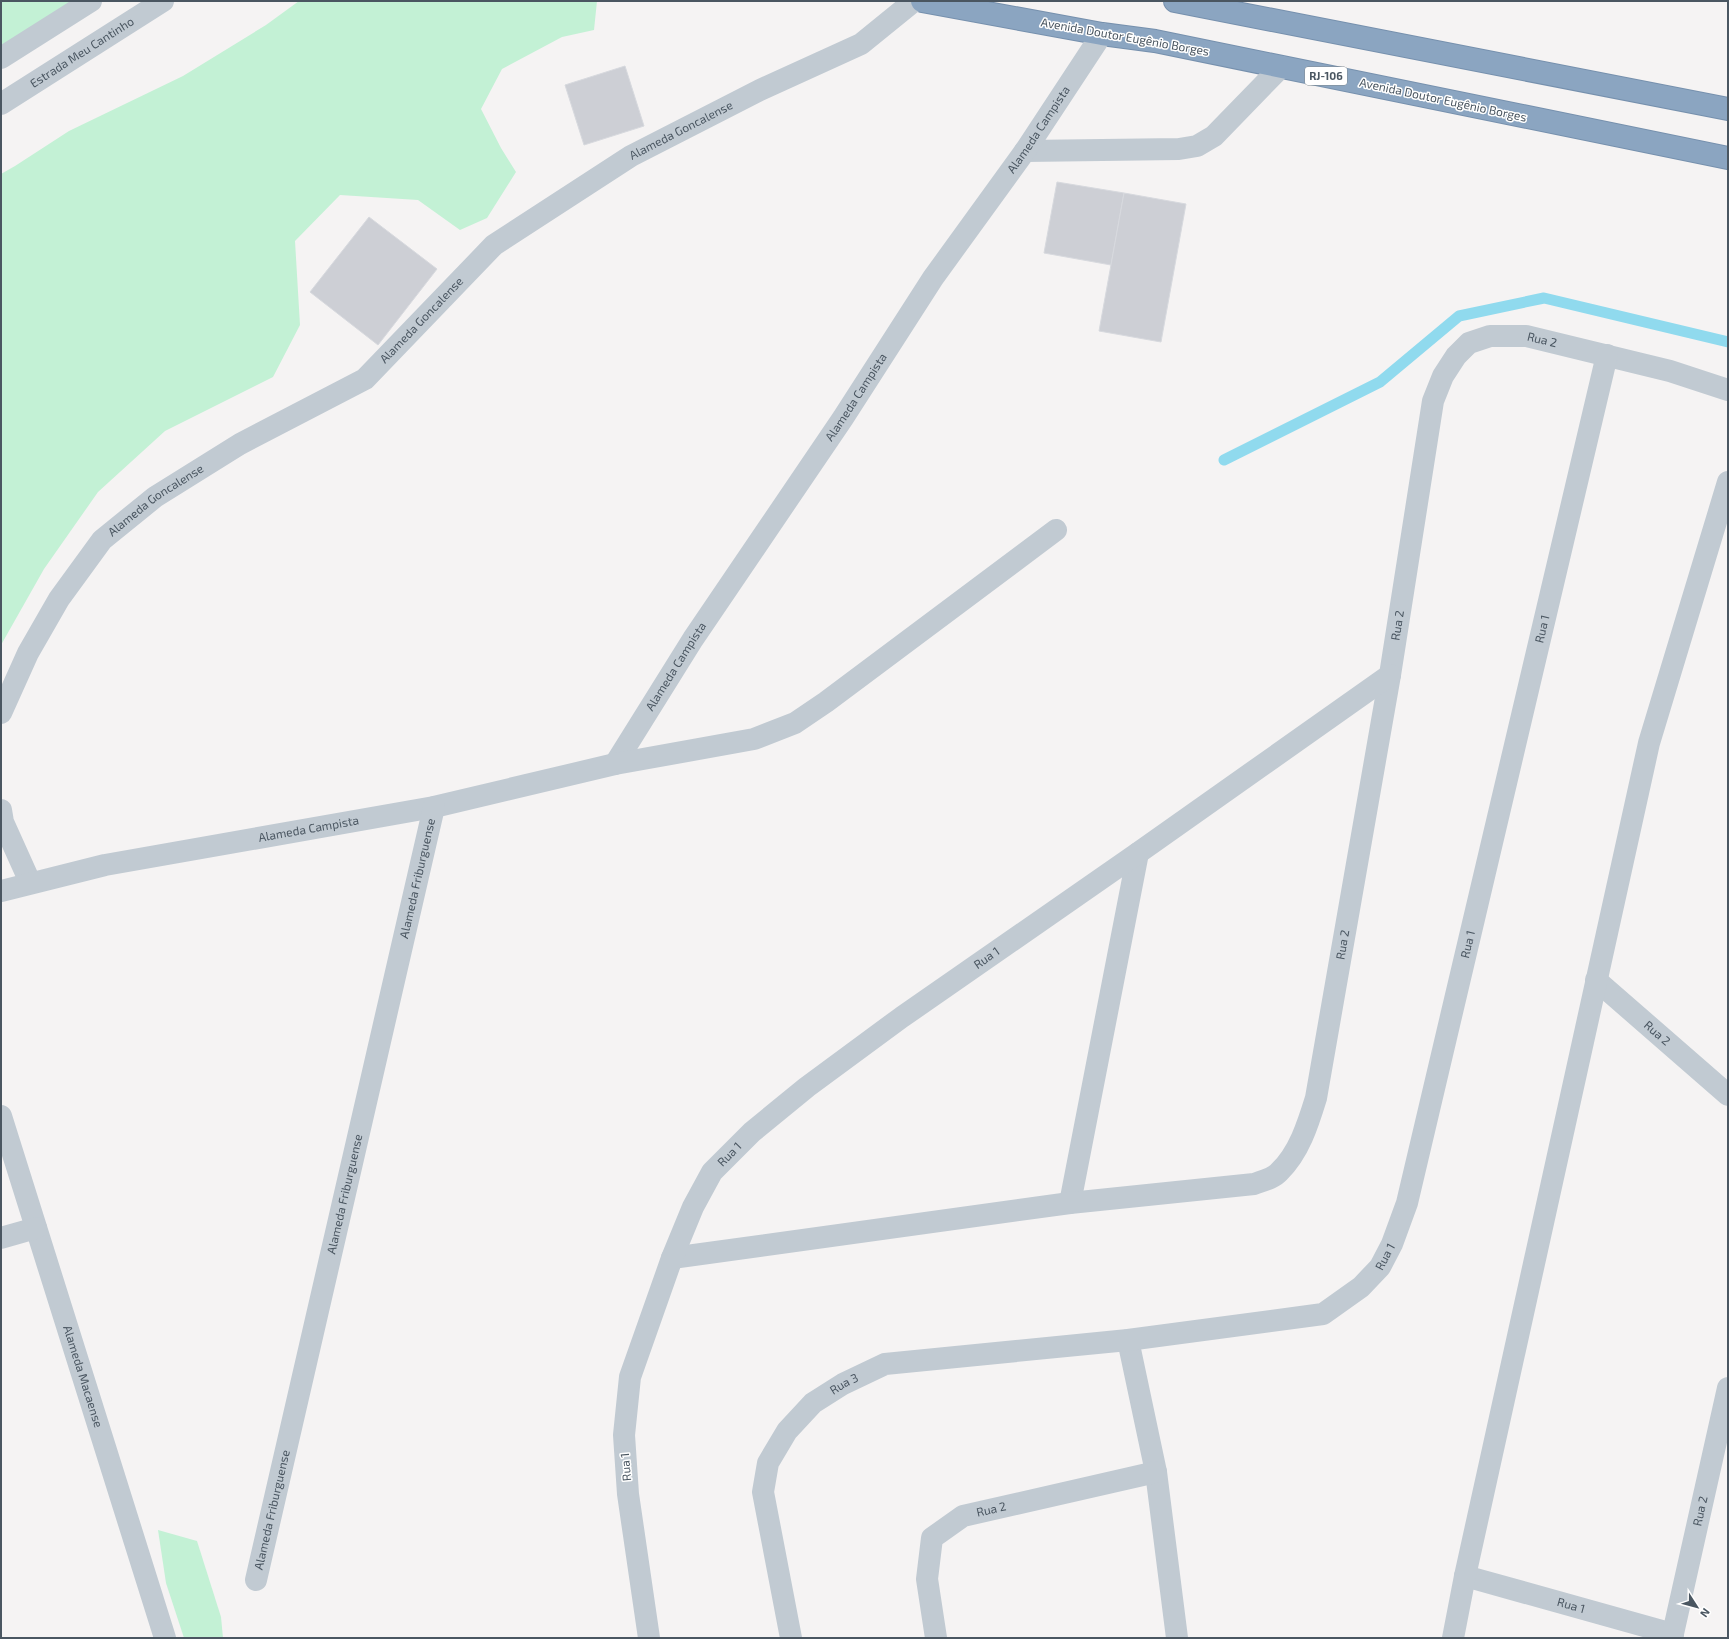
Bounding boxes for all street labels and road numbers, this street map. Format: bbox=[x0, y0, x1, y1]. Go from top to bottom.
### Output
street label: Estrada Meu Cantinho bbox=[27, 13, 136, 90]
street label: Avenida Doutor Eugênio Borges bbox=[1040, 14, 1210, 58]
road number: RJ-106 bbox=[1305, 67, 1347, 85]
street label: Avenida Doutor Eugênio Borges bbox=[1358, 74, 1528, 124]
street label: Alameda Campista bbox=[1003, 83, 1072, 175]
street label: Alameda Goncalense bbox=[627, 97, 735, 162]
street label: Alameda Goncalense bbox=[376, 274, 466, 365]
street label: Rua 2 bbox=[1526, 329, 1559, 349]
street label: Alameda Campista bbox=[822, 350, 889, 443]
street label: Alameda Goncalense bbox=[105, 461, 206, 538]
street label: Rua 2 bbox=[1388, 609, 1406, 641]
street label: Rua 1 bbox=[1531, 613, 1551, 644]
street label: Alameda Campista bbox=[642, 619, 708, 713]
street label: Alameda Campista bbox=[257, 812, 360, 844]
street label: Alameda Friburguense bbox=[396, 817, 437, 940]
street label: Rua 2 bbox=[1332, 928, 1351, 961]
street label: Rua 1 bbox=[1457, 929, 1477, 960]
street label: Rua 1 bbox=[971, 943, 1002, 971]
street label: Rua 2 bbox=[1642, 1017, 1674, 1048]
street label: Alameda Friburguense bbox=[323, 1132, 364, 1255]
street label: Rua 1 bbox=[714, 1139, 744, 1169]
street label: Rua 1 bbox=[1372, 1241, 1397, 1272]
street label: Alameda Macaense bbox=[61, 1323, 106, 1429]
street label: Rua 3 bbox=[827, 1370, 860, 1397]
street label: Alameda Friburguense bbox=[251, 1448, 292, 1571]
street label: Rua 1 bbox=[617, 1452, 633, 1482]
street label: Rua 2 bbox=[1689, 1494, 1710, 1527]
street label: Rua 2 bbox=[975, 1498, 1008, 1519]
street label: Rua 1 bbox=[1556, 1594, 1587, 1615]

